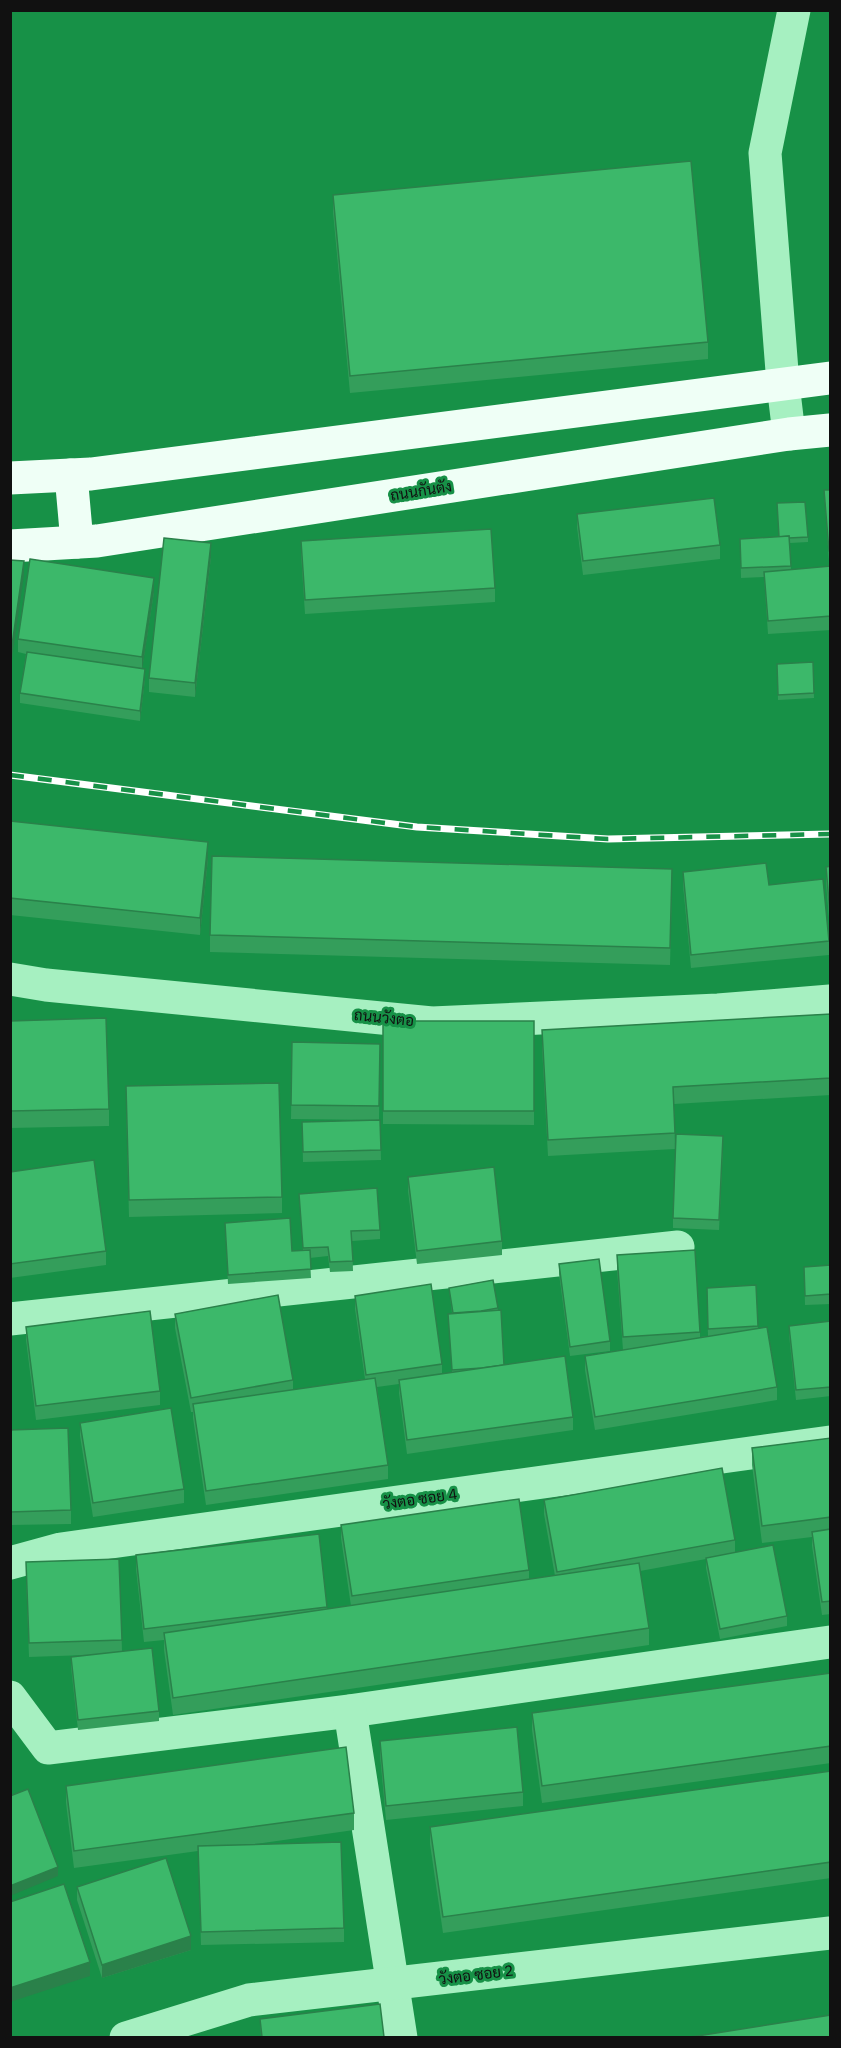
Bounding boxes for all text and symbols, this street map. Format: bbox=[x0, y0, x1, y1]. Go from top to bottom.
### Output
street label: ถนนกันตัง bbox=[389, 476, 453, 505]
street label: ถนนวังตอ bbox=[353, 1005, 415, 1030]
street label: วังตอ ซอย 4 bbox=[381, 1484, 458, 1513]
street label: วังตอ ซอย 2 bbox=[438, 1960, 514, 1989]

